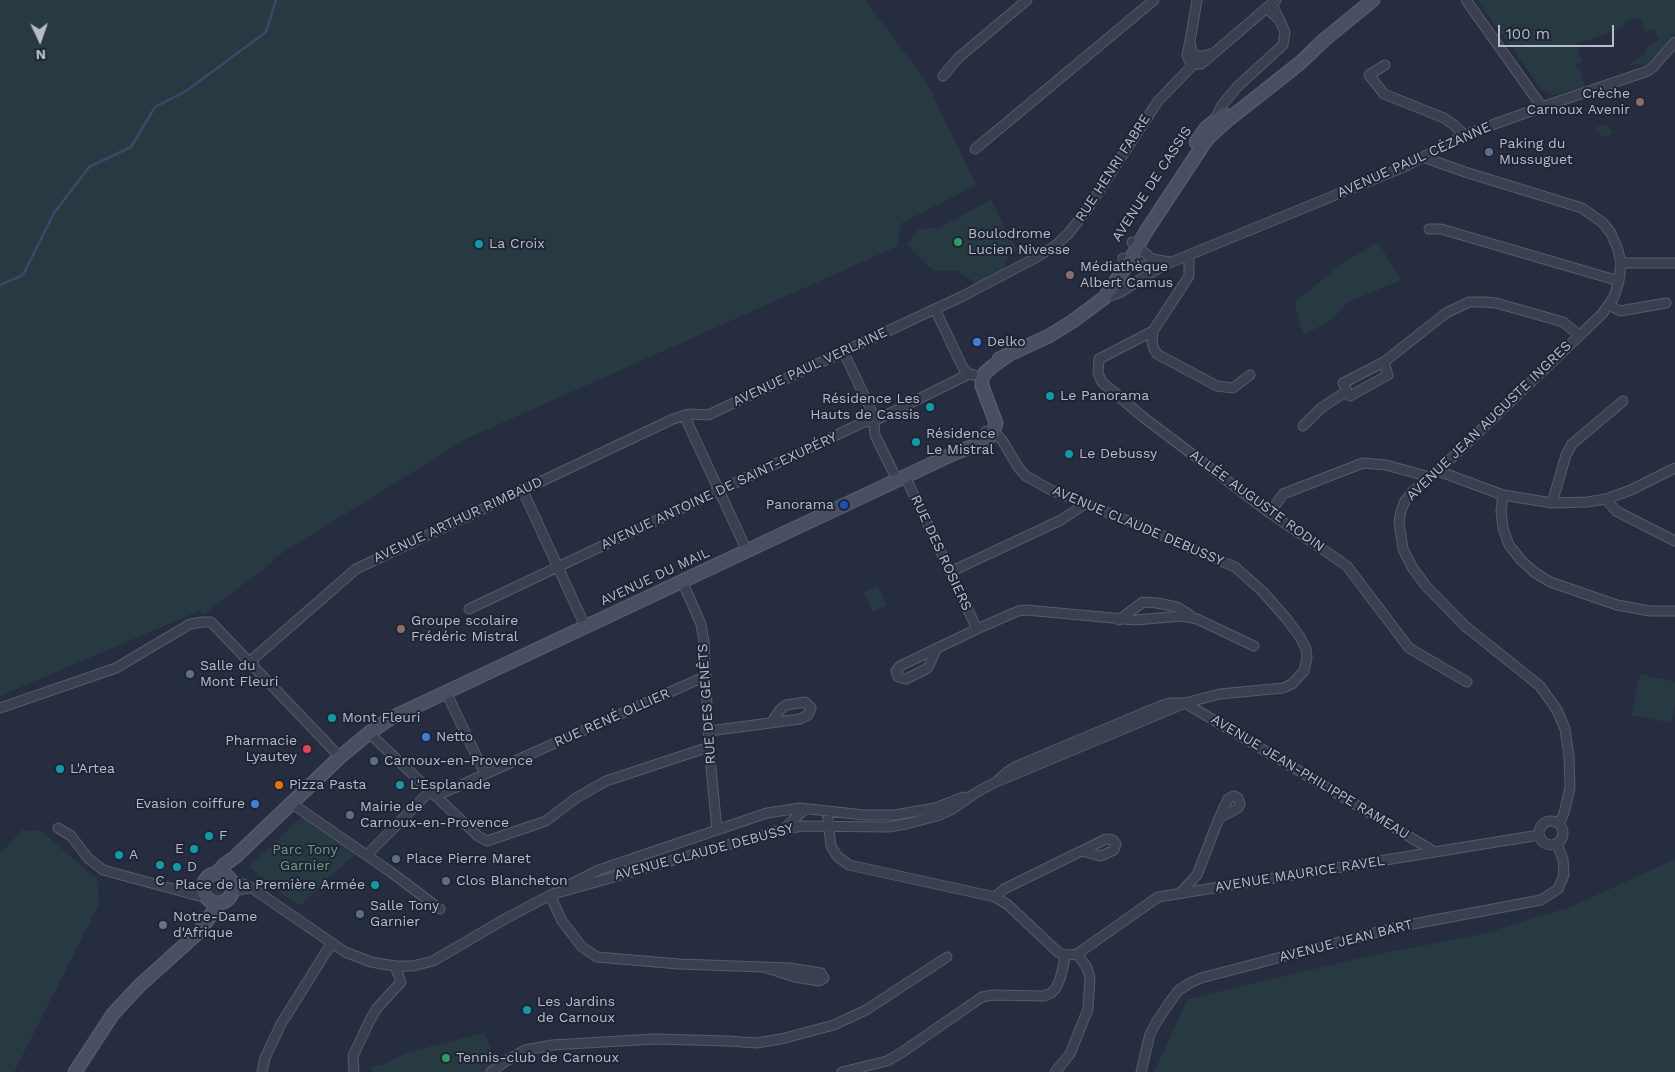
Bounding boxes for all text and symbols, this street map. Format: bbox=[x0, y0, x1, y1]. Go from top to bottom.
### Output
north arrow bbox=[15, 15, 65, 65]
scale bar bbox=[1500, 15, 1616, 47]
text: 100 m bbox=[1506, 25, 1550, 43]
text: N bbox=[35, 47, 46, 63]
place label: Crèche Carnoux Avenir bbox=[1527, 86, 1630, 118]
marker: Crèche Carnoux Avenir bbox=[1634, 96, 1646, 108]
street label: RUE HENRI FABRE bbox=[1072, 111, 1154, 225]
street label: AVENUE PAUL CÉZANNE bbox=[1335, 119, 1493, 201]
street label: AVENUE DE CASSIS bbox=[1108, 123, 1196, 245]
place label: Paking du Mussuguet bbox=[1499, 136, 1573, 168]
marker: Paking du Mussuguet bbox=[1483, 146, 1495, 158]
place label: Boulodrome Lucien Nivesse bbox=[968, 226, 1070, 258]
place label: La Croix bbox=[489, 236, 545, 252]
marker: Boulodrome Lucien Nivesse bbox=[952, 236, 964, 248]
marker: La Croix bbox=[473, 238, 485, 250]
place label: Médiathèque Albert Camus bbox=[1080, 259, 1173, 292]
marker: Médiathèque Albert Camus bbox=[1064, 269, 1076, 281]
street label: AVENUE PAUL VERLAINE bbox=[730, 324, 890, 410]
place label: Delko bbox=[987, 334, 1026, 350]
marker: Delko bbox=[971, 336, 983, 348]
street label: AVENUE JEAN AUGUSTE INGRES bbox=[1403, 338, 1575, 504]
place label: Le Panorama bbox=[1060, 388, 1149, 404]
marker: Le Panorama bbox=[1044, 390, 1056, 402]
place label: Résidence Les Hauts de Cassis bbox=[810, 391, 920, 424]
marker: Résidence Les Hauts de Cassis bbox=[924, 401, 936, 413]
place label: Résidence Le Mistral bbox=[926, 426, 996, 458]
street label: AVENUE ANTOINE DE SAINT-EXUPÉRY bbox=[598, 429, 840, 553]
marker: Résidence Le Mistral bbox=[910, 436, 922, 448]
place label: Le Debussy bbox=[1079, 446, 1157, 462]
street label: ALLÉE AUGUSTE RODIN bbox=[1186, 446, 1328, 556]
marker: Le Debussy bbox=[1063, 448, 1075, 460]
street label: AVENUE ARTHUR RIMBAUD bbox=[371, 473, 545, 567]
street label: AVENUE CLAUDE DEBUSSY bbox=[1050, 482, 1226, 570]
street label: RUE DES ROSIERS bbox=[907, 492, 975, 614]
place label: Panorama bbox=[766, 497, 834, 513]
marker: Panorama bbox=[838, 499, 850, 511]
street label: AVENUE DU MAIL bbox=[598, 544, 712, 610]
place label: Groupe scolaire Frédéric Mistral bbox=[411, 613, 518, 646]
marker: Groupe scolaire Frédéric Mistral bbox=[395, 623, 407, 635]
street label: RUE DES GENÊTS bbox=[694, 643, 720, 765]
place label: Salle du Mont Fleuri bbox=[200, 658, 278, 690]
marker: Salle du Mont Fleuri bbox=[184, 668, 196, 680]
street label: RUE RENÉ OLLIER bbox=[552, 685, 672, 751]
place label: Mont Fleuri bbox=[342, 710, 420, 726]
street label: AVENUE JEAN-PHILIPPE RAMEAU bbox=[1208, 711, 1412, 843]
marker: Mont Fleuri bbox=[326, 712, 338, 724]
place label: Netto bbox=[436, 729, 473, 745]
marker: Netto bbox=[420, 731, 432, 743]
place label: Pharmacie Lyautey bbox=[225, 733, 297, 766]
marker: Pharmacie Lyautey bbox=[301, 743, 313, 755]
place label: Carnoux-en-Provence bbox=[384, 753, 533, 769]
marker: Carnoux-en-Provence bbox=[368, 755, 380, 767]
place label: L'Artea bbox=[70, 761, 115, 777]
marker: L'Artea bbox=[54, 763, 66, 775]
place label: Pizza Pasta bbox=[289, 777, 367, 793]
place label: L'Esplanade bbox=[410, 777, 491, 793]
marker: Pizza Pasta bbox=[273, 779, 285, 791]
marker: L'Esplanade bbox=[394, 779, 406, 791]
place label: Evasion coiffure bbox=[135, 796, 245, 812]
marker: Evasion coiffure bbox=[249, 798, 261, 810]
place label: Mairie de Carnoux-en-Provence bbox=[360, 799, 509, 832]
marker: Mairie de Carnoux-en-Provence bbox=[344, 809, 356, 821]
street label: AVENUE CLAUDE DEBUSSY bbox=[613, 820, 795, 884]
place label: F bbox=[219, 828, 228, 844]
marker: F bbox=[203, 830, 215, 842]
place label: E bbox=[175, 841, 184, 857]
park label: Parc Tony Garnier bbox=[272, 842, 338, 874]
marker: E bbox=[188, 843, 200, 855]
place label: A bbox=[129, 847, 138, 863]
marker: A bbox=[113, 849, 125, 861]
place label: Place Pierre Maret bbox=[406, 851, 531, 867]
street label: AVENUE MAURICE RAVEL bbox=[1214, 852, 1386, 896]
marker: Place Pierre Maret bbox=[390, 853, 402, 865]
marker: C bbox=[154, 859, 166, 871]
place label: D bbox=[187, 859, 197, 875]
marker: D bbox=[171, 861, 183, 873]
place label: C bbox=[155, 873, 165, 889]
place label: Clos Blancheton bbox=[456, 873, 568, 889]
marker: Clos Blancheton bbox=[440, 875, 452, 887]
place label: Place de la Première Armée bbox=[175, 877, 365, 893]
marker: Place de la Première Armée bbox=[369, 879, 381, 891]
place label: Salle Tony Garnier bbox=[370, 898, 439, 930]
marker: Salle Tony Garnier bbox=[354, 908, 366, 920]
place label: Notre-Dame d'Afrique bbox=[173, 909, 257, 942]
street label: AVENUE JEAN BART bbox=[1277, 916, 1415, 966]
marker: Notre-Dame d'Afrique bbox=[157, 919, 169, 931]
place label: Les Jardins de Carnoux bbox=[537, 994, 615, 1026]
marker: Les Jardins de Carnoux bbox=[521, 1004, 533, 1016]
place label: Tennis-club de Carnoux bbox=[456, 1050, 619, 1066]
marker: Tennis-club de Carnoux bbox=[440, 1052, 452, 1064]

